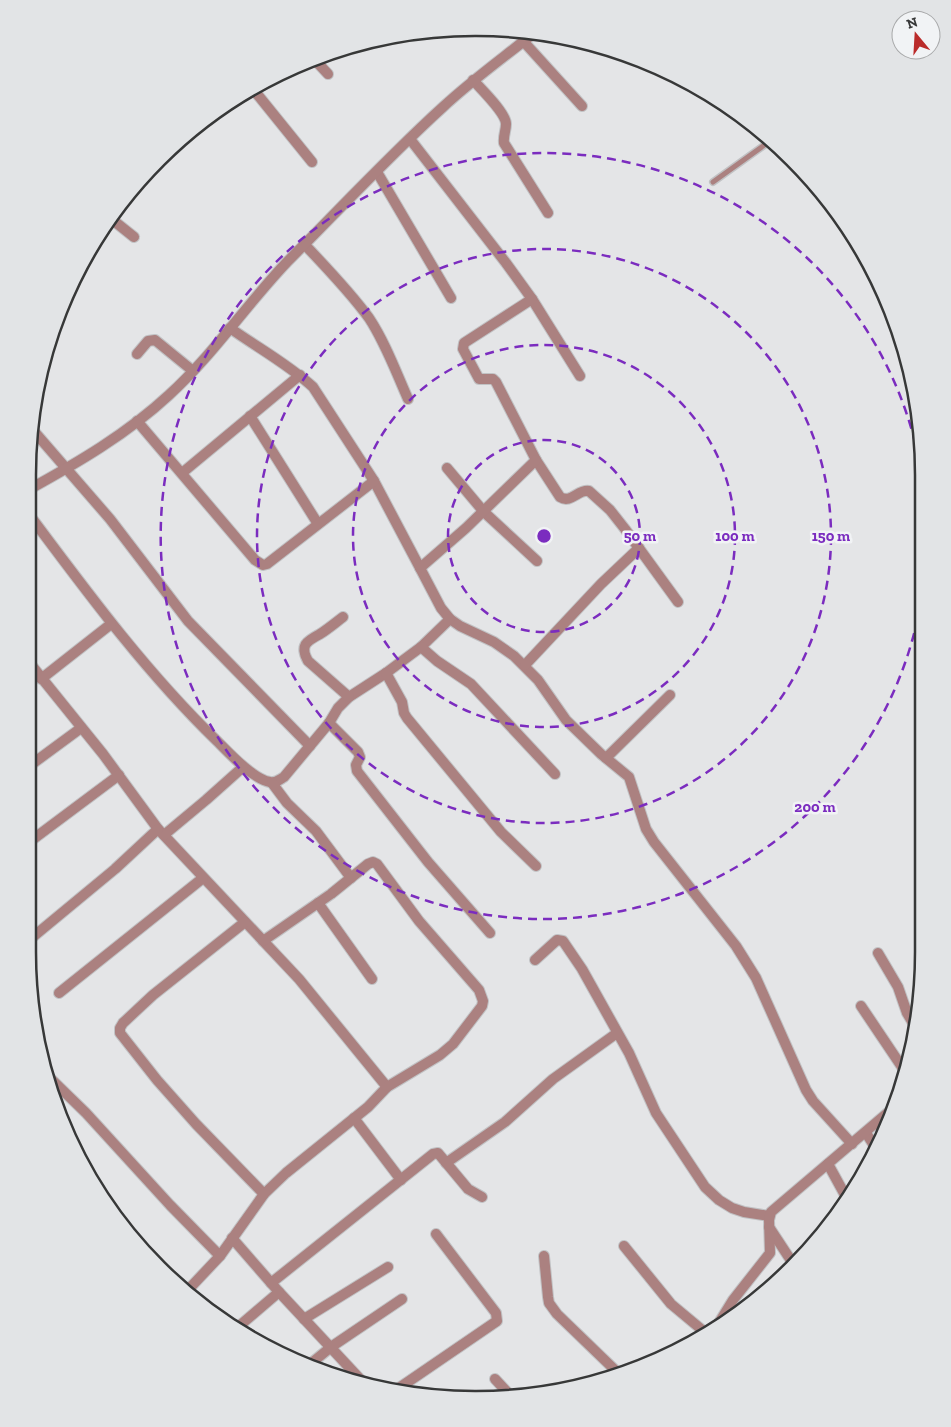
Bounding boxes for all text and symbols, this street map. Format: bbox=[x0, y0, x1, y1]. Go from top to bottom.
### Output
north arrow bbox=[891, 10, 941, 60]
text: N bbox=[904, 13, 920, 33]
centre of rings bbox=[535, 527, 553, 545]
text: 50 m bbox=[624, 527, 656, 545]
text: 100 m bbox=[715, 527, 755, 545]
text: 150 m bbox=[812, 527, 850, 545]
text: 200 m bbox=[794, 798, 836, 816]

